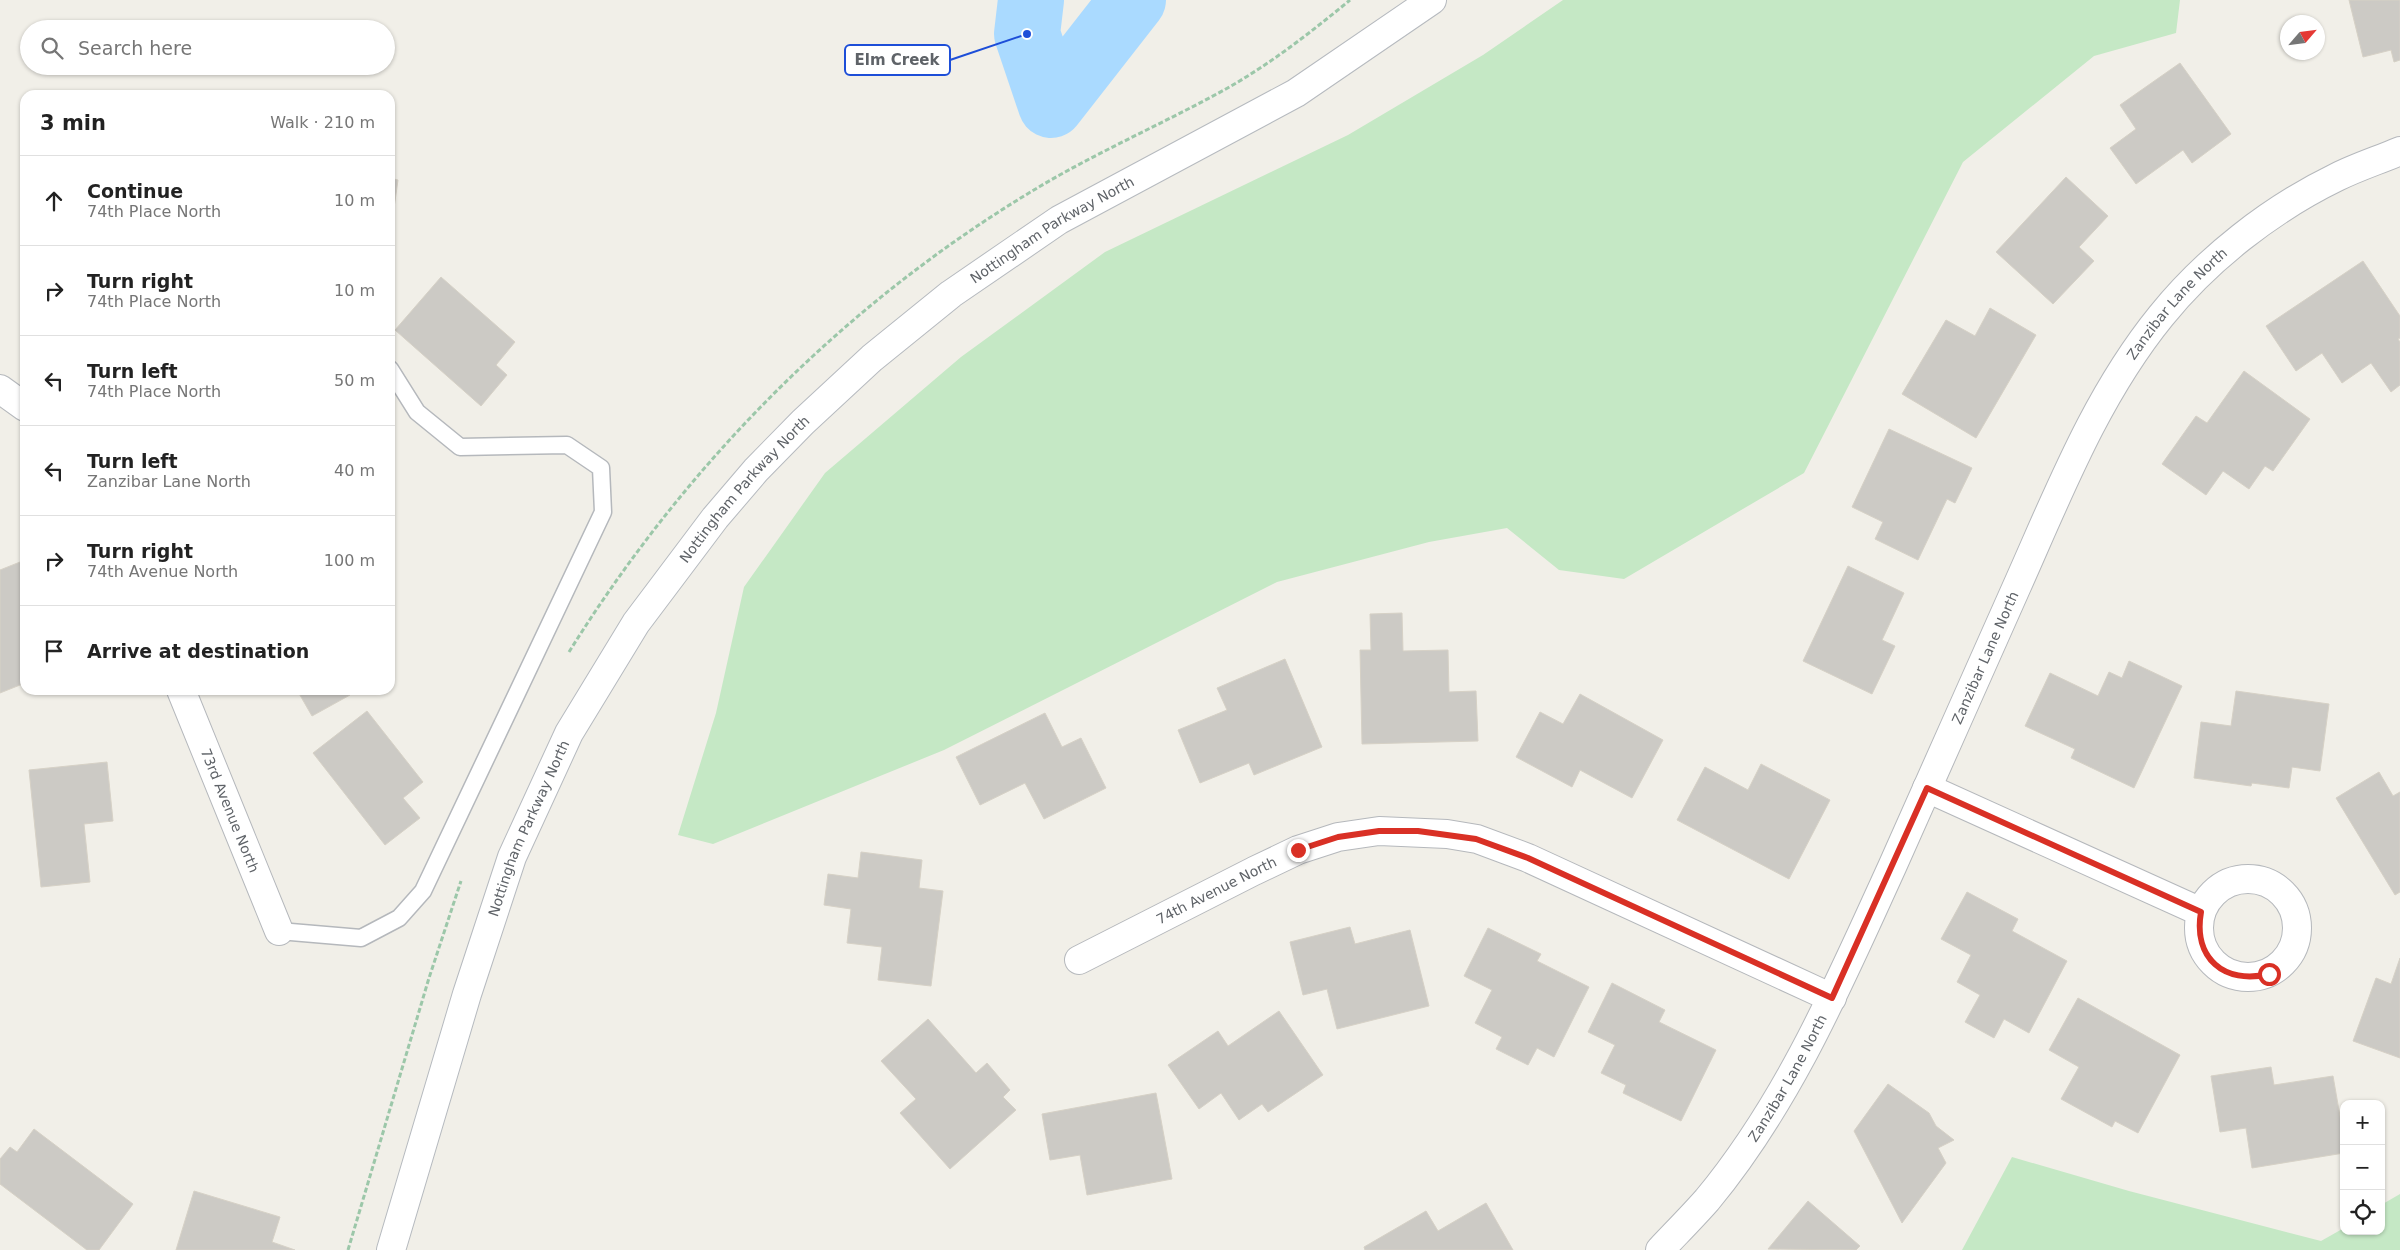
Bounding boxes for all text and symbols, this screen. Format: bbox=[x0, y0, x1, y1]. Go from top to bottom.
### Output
north arrow bbox=[2280, 15, 2325, 60]
search box bbox=[20, 20, 395, 75]
icon: search bbox=[38, 34, 66, 62]
text: Search here bbox=[78, 37, 192, 59]
callout: Elm Creek bbox=[845, 45, 950, 75]
text: Elm Creek bbox=[855, 51, 941, 69]
text: 3 min bbox=[40, 111, 106, 135]
text: Walk · 210 m bbox=[270, 113, 375, 132]
street label: Nottingham Parkway North bbox=[967, 173, 1137, 286]
text: Continue bbox=[87, 180, 183, 202]
icon: ahead bbox=[40, 187, 68, 215]
text: 10 m bbox=[334, 191, 375, 210]
text: 74th Place North bbox=[87, 202, 221, 221]
street label: Zanzibar Lane North bbox=[2124, 245, 2230, 362]
text: Turn right bbox=[87, 270, 193, 292]
icon: right bbox=[40, 277, 68, 305]
text: 10 m bbox=[334, 281, 375, 300]
text: 74th Place North bbox=[87, 292, 221, 311]
text: Turn left bbox=[87, 360, 178, 382]
icon: left bbox=[40, 367, 68, 395]
text: 50 m bbox=[334, 371, 375, 390]
text: 74th Place North bbox=[87, 382, 221, 401]
street label: Nottingham Parkway North bbox=[676, 412, 813, 566]
text: Turn left bbox=[87, 450, 178, 472]
icon: left bbox=[40, 457, 68, 485]
text: 40 m bbox=[334, 461, 375, 480]
text: Zanzibar Lane North bbox=[87, 472, 251, 491]
text: Turn right bbox=[87, 540, 193, 562]
icon: right bbox=[40, 547, 68, 575]
text: 100 m bbox=[324, 551, 375, 570]
text: 74th Avenue North bbox=[87, 562, 238, 581]
street label: Zanzibar Lane North bbox=[1949, 589, 2022, 726]
icon: arrive bbox=[40, 637, 68, 665]
text: Arrive at destination bbox=[87, 640, 309, 662]
street label: Nottingham Parkway North bbox=[485, 738, 573, 918]
street label: 73rd Avenue North bbox=[198, 746, 262, 875]
route end bbox=[1287, 839, 1310, 862]
street label: 74th Avenue North bbox=[1154, 854, 1279, 927]
route start bbox=[2258, 963, 2281, 986]
street label: Zanzibar Lane North bbox=[1745, 1012, 1830, 1145]
map controls bbox=[2340, 1100, 2385, 1235]
button: + bbox=[2340, 1100, 2385, 1145]
button: − bbox=[2340, 1145, 2385, 1190]
button: locate bbox=[2340, 1190, 2385, 1235]

